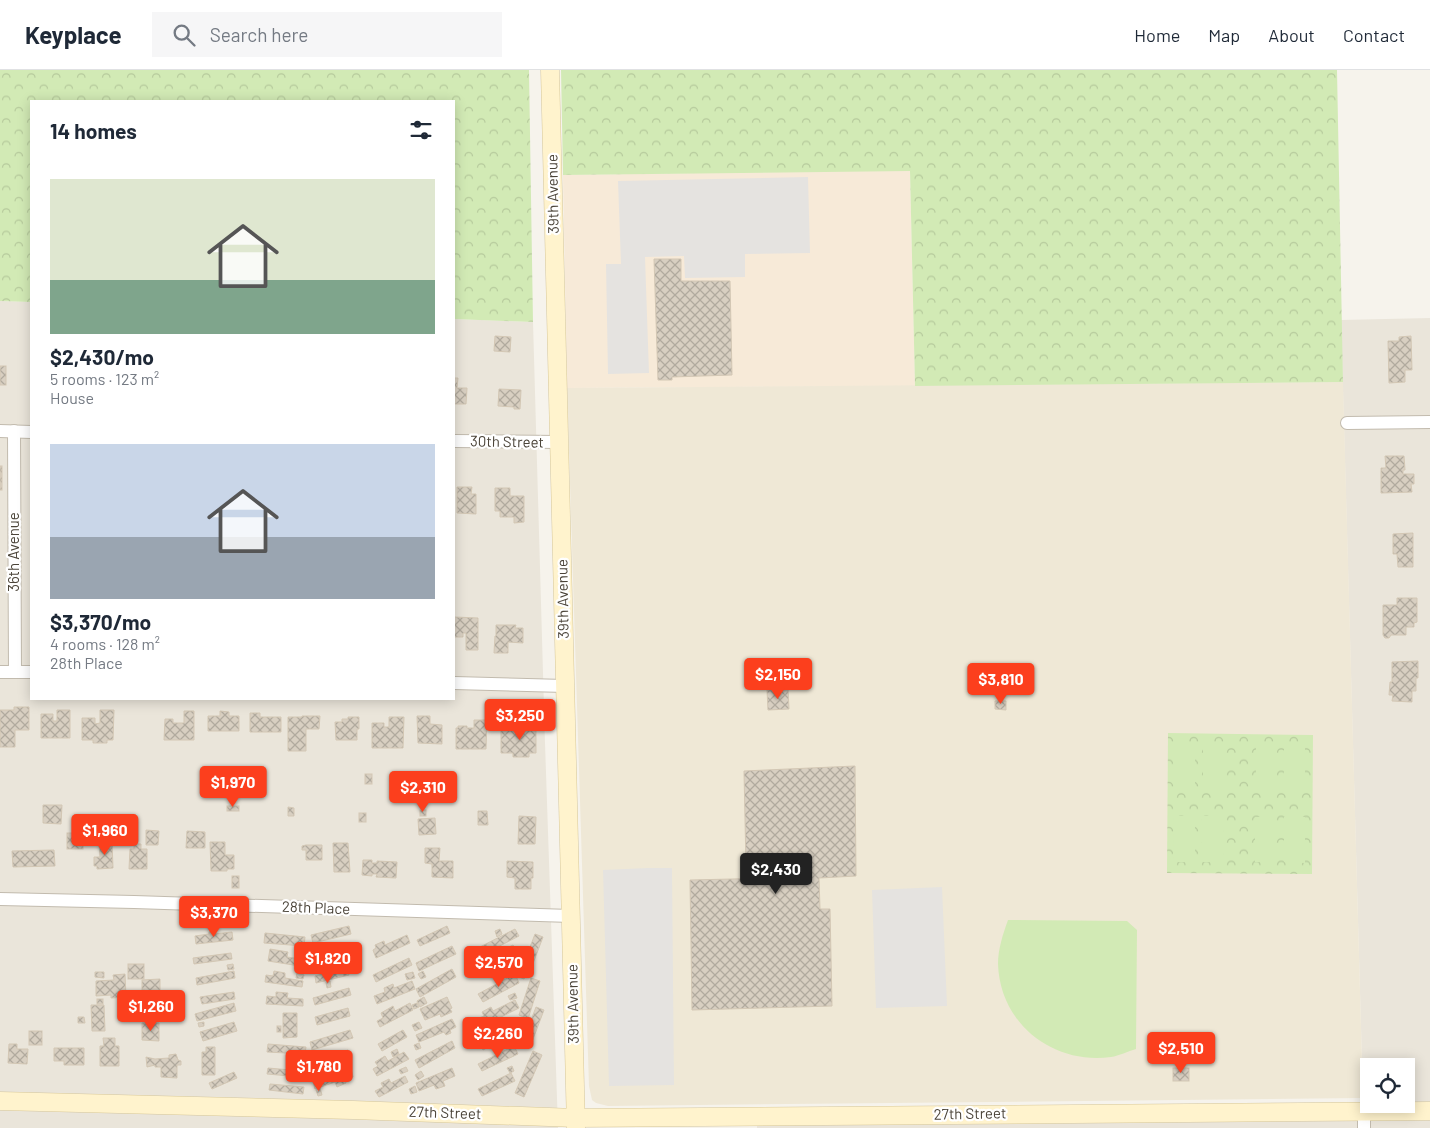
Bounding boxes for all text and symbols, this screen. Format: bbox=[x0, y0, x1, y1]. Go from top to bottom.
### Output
search box bbox=[152, 12, 502, 57]
text: Keyplace bbox=[25, 20, 122, 49]
icon: search bbox=[170, 21, 198, 49]
text: Search here bbox=[210, 23, 308, 46]
text: Home bbox=[1134, 24, 1180, 46]
text: Map bbox=[1208, 24, 1240, 46]
text: About bbox=[1268, 24, 1315, 46]
text: Contact bbox=[1343, 24, 1405, 46]
icon: filters bbox=[407, 116, 435, 144]
text: 14 homes bbox=[50, 118, 137, 143]
street label: 39th Avenue bbox=[542, 154, 562, 234]
icon: home bbox=[198, 211, 288, 301]
text: $2,430/mo bbox=[50, 344, 154, 369]
text: 5 rooms · 123 m² bbox=[50, 369, 159, 388]
text: House bbox=[50, 388, 94, 407]
street label: 30th Street bbox=[470, 431, 544, 451]
icon: home bbox=[198, 476, 288, 566]
street label: 36th Avenue bbox=[4, 512, 22, 592]
street label: 39th Avenue bbox=[552, 559, 572, 639]
text: $3,370/mo bbox=[50, 609, 151, 634]
text: 4 rooms · 128 m² bbox=[50, 634, 160, 653]
text: 28th Place bbox=[50, 653, 123, 672]
pin: $2,150 bbox=[737, 658, 819, 700]
pin: $3,810 bbox=[960, 662, 1042, 705]
text: $2,150 bbox=[755, 664, 801, 683]
text: $3,810 bbox=[978, 669, 1024, 688]
pin: $3,250 bbox=[479, 698, 561, 741]
text: $3,250 bbox=[496, 705, 544, 724]
pin: $1,970 bbox=[192, 766, 274, 808]
pin: $2,310 bbox=[382, 770, 464, 813]
text: $1,970 bbox=[211, 772, 255, 791]
text: $2,310 bbox=[400, 777, 446, 796]
pin: $1,960 bbox=[64, 814, 146, 856]
text: $1,960 bbox=[82, 820, 128, 839]
pin: $2,430 bbox=[735, 852, 817, 895]
text: $2,430 bbox=[751, 859, 801, 878]
pin: $3,370 bbox=[173, 896, 255, 938]
street label: 28th Place bbox=[282, 897, 350, 917]
text: $3,370 bbox=[190, 902, 238, 921]
pin: $1,820 bbox=[287, 942, 369, 984]
pin: $2,570 bbox=[458, 946, 540, 988]
text: $1,820 bbox=[305, 948, 351, 967]
text: $2,570 bbox=[475, 952, 523, 971]
street label: 39th Avenue bbox=[562, 964, 582, 1044]
pin: $1,260 bbox=[110, 990, 192, 1032]
text: $1,260 bbox=[128, 996, 174, 1015]
pin: $2,260 bbox=[457, 1016, 539, 1059]
text: $2,260 bbox=[473, 1023, 523, 1042]
pin: $2,510 bbox=[1140, 1032, 1222, 1074]
text: $2,510 bbox=[1158, 1038, 1204, 1057]
pin: $1,780 bbox=[278, 1050, 360, 1092]
text: $1,780 bbox=[297, 1056, 341, 1075]
map controls bbox=[1360, 1058, 1415, 1113]
button: locate bbox=[1360, 1058, 1415, 1113]
street label: 27th Street bbox=[408, 1102, 482, 1122]
street label: 27th Street bbox=[934, 1103, 1006, 1123]

